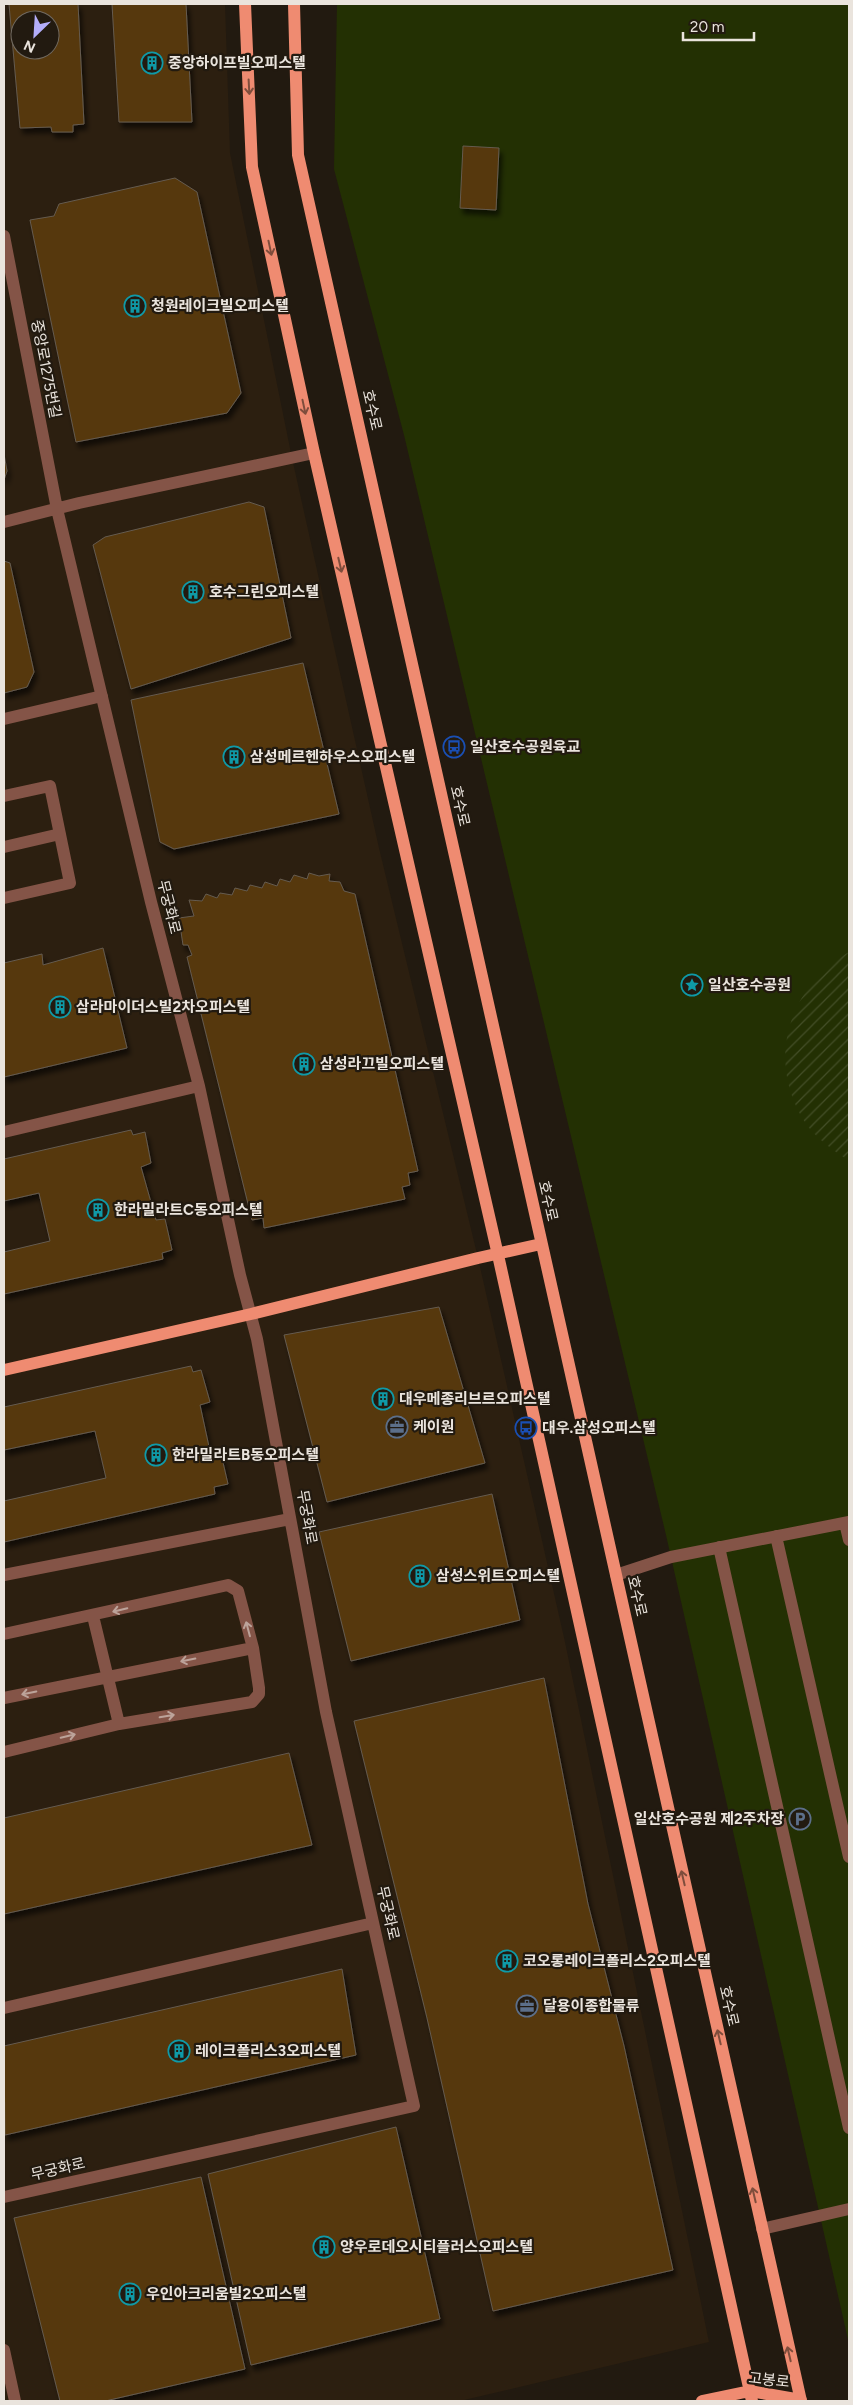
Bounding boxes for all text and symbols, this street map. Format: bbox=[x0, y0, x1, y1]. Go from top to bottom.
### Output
north arrow bbox=[10, 10, 60, 60]
scale bar bbox=[683, 10, 754, 42]
text: 20 m bbox=[690, 18, 724, 36]
text: N bbox=[21, 36, 38, 56]
building icon: 중앙하이프빌오피스텔 bbox=[140, 51, 164, 75]
place label: 중앙하이프빌오피스텔 bbox=[168, 54, 306, 72]
one-way arrow bbox=[244, 79, 253, 95]
one-way arrow bbox=[266, 239, 275, 255]
building icon: 청원레이크빌오피스텔 bbox=[123, 294, 147, 318]
place label: 청원레이크빌오피스텔 bbox=[151, 297, 289, 315]
street label: 중앙로1275번길 bbox=[28, 318, 64, 420]
street label: 호수로 bbox=[359, 388, 385, 432]
one-way arrow bbox=[300, 398, 310, 414]
one-way arrow bbox=[336, 557, 345, 573]
building icon: 호수그린오피스텔 bbox=[181, 580, 205, 604]
place label: 호수그린오피스텔 bbox=[209, 583, 319, 601]
bus stop icon: 일산호수공원육교 bbox=[442, 735, 466, 759]
place label: 일산호수공원육교 bbox=[470, 738, 581, 756]
building icon: 삼성메르헨하우스오피스텔 bbox=[222, 745, 246, 769]
place label: 삼성메르헨하우스오피스텔 bbox=[250, 748, 416, 766]
street label: 호수로 bbox=[447, 784, 473, 828]
street label: 무궁화로 bbox=[154, 878, 184, 936]
place icon: 일산호수공원 bbox=[680, 973, 704, 997]
place label: 일산호수공원 bbox=[708, 976, 791, 994]
building icon: 삼라마이더스빌2차오피스텔 bbox=[48, 995, 72, 1019]
place label: 삼라마이더스빌2차오피스텔 bbox=[76, 998, 250, 1016]
building icon: 삼성라끄빌오피스텔 bbox=[292, 1052, 316, 1076]
place label: 삼성라끄빌오피스텔 bbox=[320, 1055, 444, 1073]
street label: 호수로 bbox=[535, 1179, 561, 1223]
building icon: 한라밀라트C동오피스텔 bbox=[86, 1198, 110, 1222]
place label: 한라밀라트C동오피스텔 bbox=[114, 1201, 263, 1219]
building icon: 대우메종리브르오피스텔 bbox=[371, 1387, 395, 1411]
place label: 대우메종리브르오피스텔 bbox=[399, 1390, 551, 1408]
office icon: 케이원 bbox=[385, 1415, 409, 1439]
bus stop icon: 대우.삼성오피스텔 bbox=[514, 1416, 538, 1440]
place label: 케이원 bbox=[413, 1418, 454, 1436]
place label: 대우.삼성오피스텔 bbox=[542, 1419, 656, 1437]
building icon: 한라밀라트B동오피스텔 bbox=[144, 1443, 168, 1467]
place label: 한라밀라트B동오피스텔 bbox=[172, 1446, 319, 1464]
street label: 무궁화로 bbox=[293, 1488, 321, 1546]
building icon: 삼성스위트오피스텔 bbox=[408, 1564, 432, 1588]
place label: 삼성스위트오피스텔 bbox=[436, 1567, 560, 1585]
street label: 호수로 bbox=[624, 1574, 650, 1618]
one-way arrow bbox=[112, 1606, 128, 1615]
one-way arrow bbox=[243, 1622, 252, 1638]
one-way arrow bbox=[180, 1656, 196, 1666]
one-way arrow bbox=[21, 1688, 37, 1698]
one-way arrow bbox=[159, 1711, 175, 1721]
one-way arrow bbox=[60, 1731, 76, 1740]
parking icon: 일산호수공원 제2주차장 bbox=[788, 1807, 812, 1831]
place label: 일산호수공원 제2주차장 bbox=[634, 1810, 784, 1828]
one-way arrow bbox=[678, 1871, 688, 1887]
street label: 무궁화로 bbox=[373, 1884, 403, 1942]
building icon: 코오롱레이크폴리스2오피스텔 bbox=[495, 1949, 519, 1973]
place label: 코오롱레이크폴리스2오피스텔 bbox=[523, 1952, 711, 1970]
street label: 호수로 bbox=[716, 1984, 742, 2028]
office icon: 달용이종합물류 bbox=[515, 1994, 539, 2018]
place label: 달용이종합물류 bbox=[543, 1997, 640, 2015]
one-way arrow bbox=[714, 2029, 723, 2045]
building icon: 레이크폴리스3오피스텔 bbox=[167, 2039, 191, 2063]
place label: 레이크폴리스3오피스텔 bbox=[195, 2042, 341, 2060]
street label: 무궁화로 bbox=[29, 2154, 87, 2184]
one-way arrow bbox=[749, 2188, 759, 2204]
building icon: 양우로데오시티플러스오피스텔 bbox=[312, 2235, 336, 2259]
place label: 양우로데오시티플러스오피스텔 bbox=[340, 2238, 533, 2256]
building icon: 우인아크리움빌2오피스텔 bbox=[118, 2282, 142, 2306]
place label: 우인아크리움빌2오피스텔 bbox=[146, 2285, 307, 2303]
one-way arrow bbox=[784, 2346, 794, 2362]
street label: 고봉로 bbox=[747, 2369, 791, 2391]

